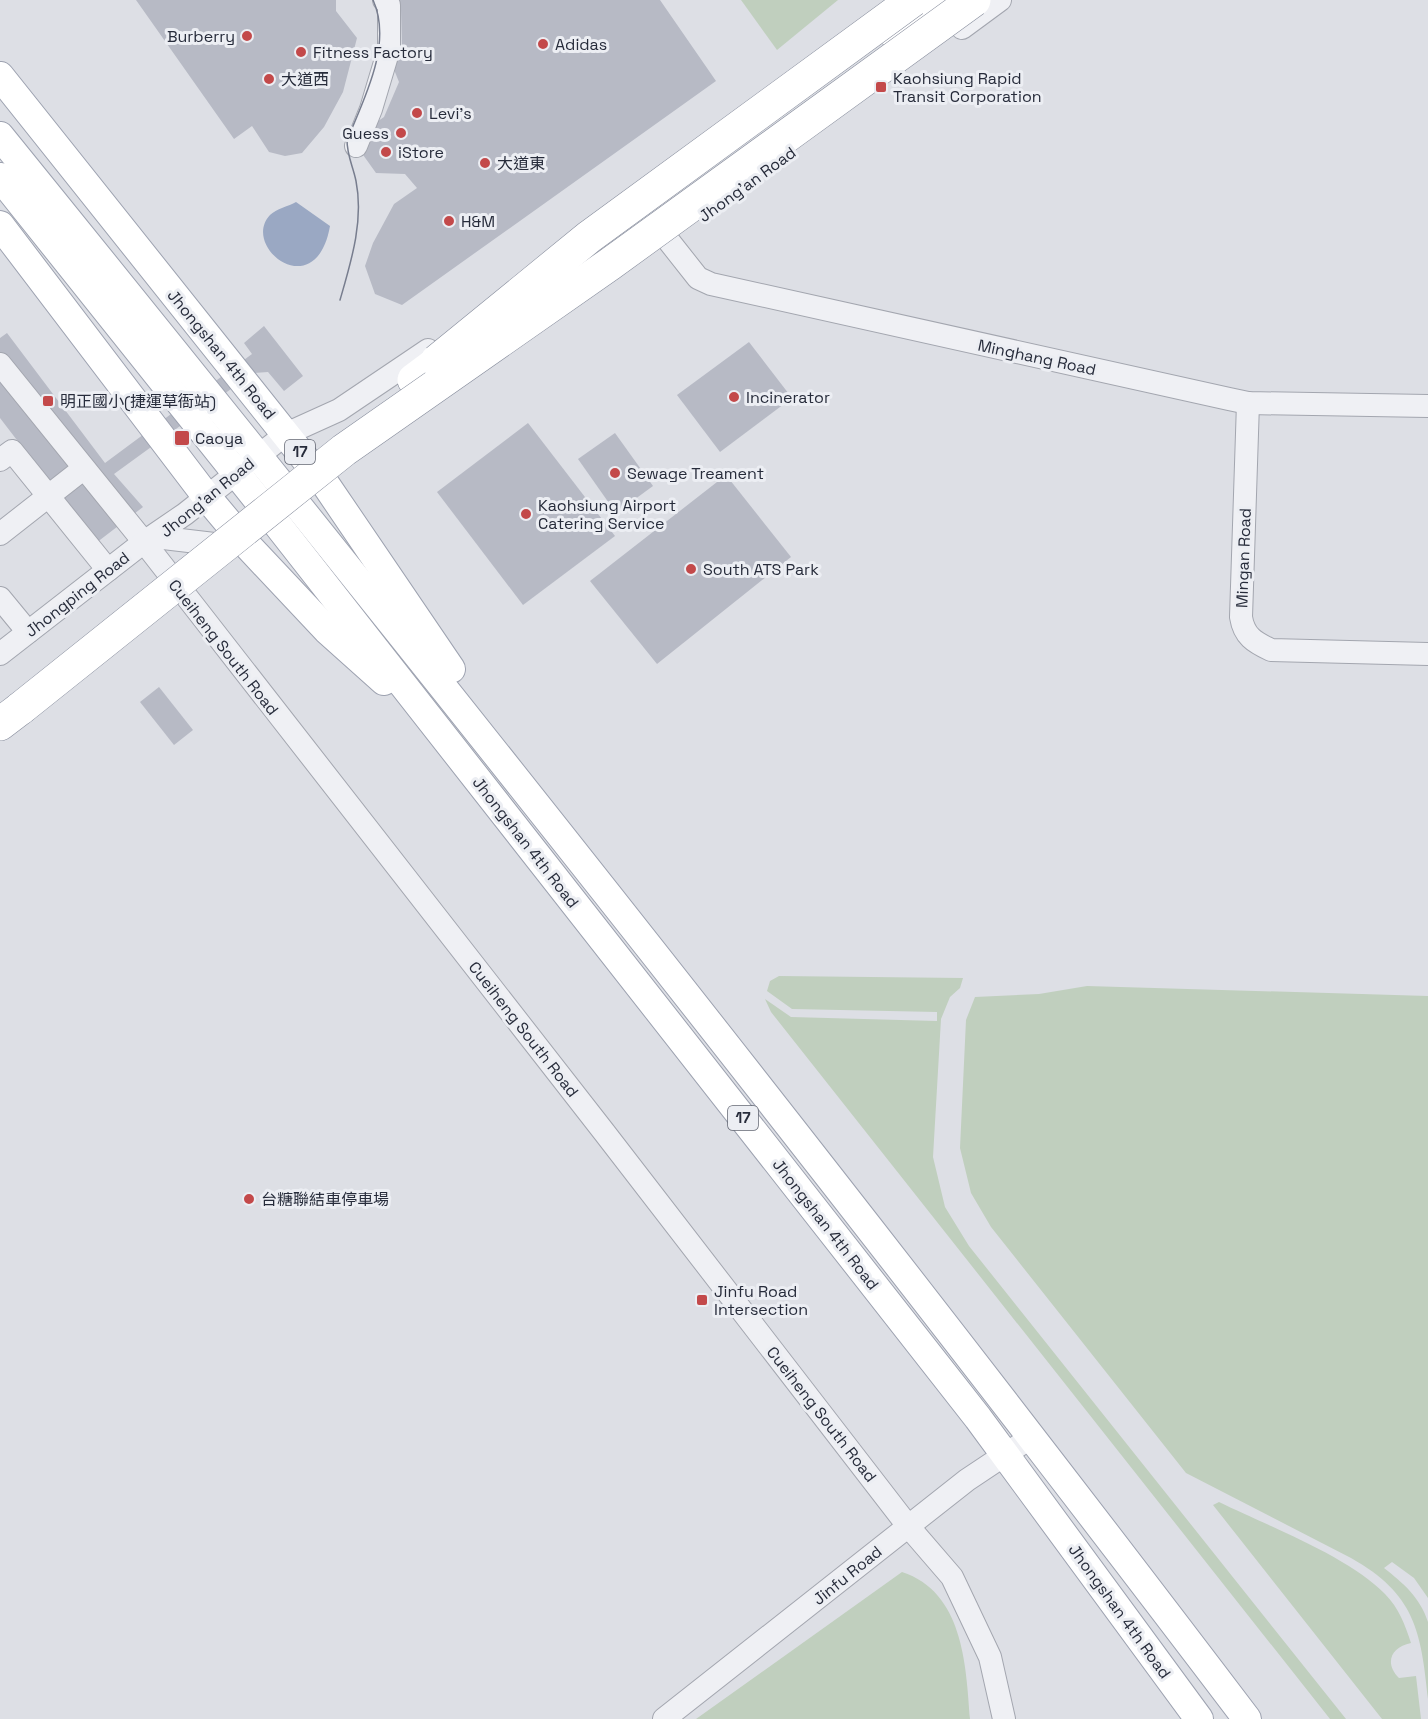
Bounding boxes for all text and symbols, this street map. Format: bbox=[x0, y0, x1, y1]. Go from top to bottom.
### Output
place label: Burberry bbox=[167, 26, 235, 47]
marker: Burberry bbox=[240, 29, 254, 43]
place label: Adidas bbox=[555, 34, 607, 55]
marker: Adidas bbox=[536, 37, 550, 51]
place label: Fitness Factory bbox=[313, 42, 433, 63]
marker: Fitness Factory bbox=[294, 45, 308, 59]
place label: Kaohsiung Rapid Transit Corporation bbox=[893, 68, 1042, 107]
place label: 大道西 bbox=[281, 69, 329, 90]
marker: 大道西 bbox=[262, 72, 276, 86]
marker: Kaohsiung Rapid Transit Corporation bbox=[874, 80, 888, 94]
place label: Levi's bbox=[429, 103, 472, 124]
marker: Levi's bbox=[410, 106, 424, 120]
place label: Guess bbox=[342, 123, 389, 144]
marker: Guess bbox=[394, 126, 408, 140]
place label: iStore bbox=[398, 142, 444, 163]
street label: Jhong'an Road bbox=[694, 142, 800, 227]
marker: iStore bbox=[379, 145, 393, 159]
place label: 大道東 bbox=[497, 153, 545, 174]
marker: 大道東 bbox=[478, 156, 492, 170]
place label: H&M bbox=[461, 211, 495, 232]
marker: H&M bbox=[442, 214, 456, 228]
street label: Jhongshan 4th Road bbox=[163, 285, 280, 424]
street label: Minghang Road bbox=[976, 335, 1098, 380]
place label: Incinerator bbox=[746, 387, 830, 408]
marker: Incinerator bbox=[727, 390, 741, 404]
place label: 明正國小(捷運草衙站) bbox=[60, 391, 216, 412]
marker: 明正國小(捷運草衙站) bbox=[41, 394, 55, 408]
place label: Caoya bbox=[195, 428, 243, 449]
marker: Caoya bbox=[173, 429, 191, 447]
road number: 17 bbox=[285, 440, 315, 464]
street label: Jhong'an Road bbox=[156, 453, 259, 542]
place label: Sewage Treament bbox=[627, 463, 764, 484]
marker: Sewage Treament bbox=[608, 466, 622, 480]
place label: Kaohsiung Airport Catering Service bbox=[538, 495, 676, 534]
marker: Kaohsiung Airport Catering Service bbox=[519, 507, 533, 521]
street label: Mingan Road bbox=[1231, 508, 1256, 608]
street label: Jhongping Road bbox=[21, 547, 134, 642]
place label: South ATS Park bbox=[703, 559, 819, 580]
marker: South ATS Park bbox=[684, 562, 698, 576]
street label: Cueiheng South Road bbox=[164, 575, 283, 720]
street label: Jhongshan 4th Road bbox=[468, 772, 584, 912]
street label: Cueiheng South Road bbox=[464, 957, 583, 1102]
road number: 17 bbox=[728, 1106, 758, 1130]
street label: Jhongshan 4th Road bbox=[768, 1154, 884, 1294]
place label: 台糖聯結車停車場 bbox=[261, 1189, 389, 1210]
marker: 台糖聯結車停車場 bbox=[242, 1192, 256, 1206]
place label: Jinfu Road Intersection bbox=[714, 1281, 808, 1320]
marker: Jinfu Road Intersection bbox=[695, 1293, 709, 1307]
street label: Cueiheng South Road bbox=[762, 1342, 881, 1487]
street label: Jhongshan 4th Road bbox=[1064, 1540, 1175, 1683]
street label: Jinfu Road bbox=[808, 1541, 886, 1610]

